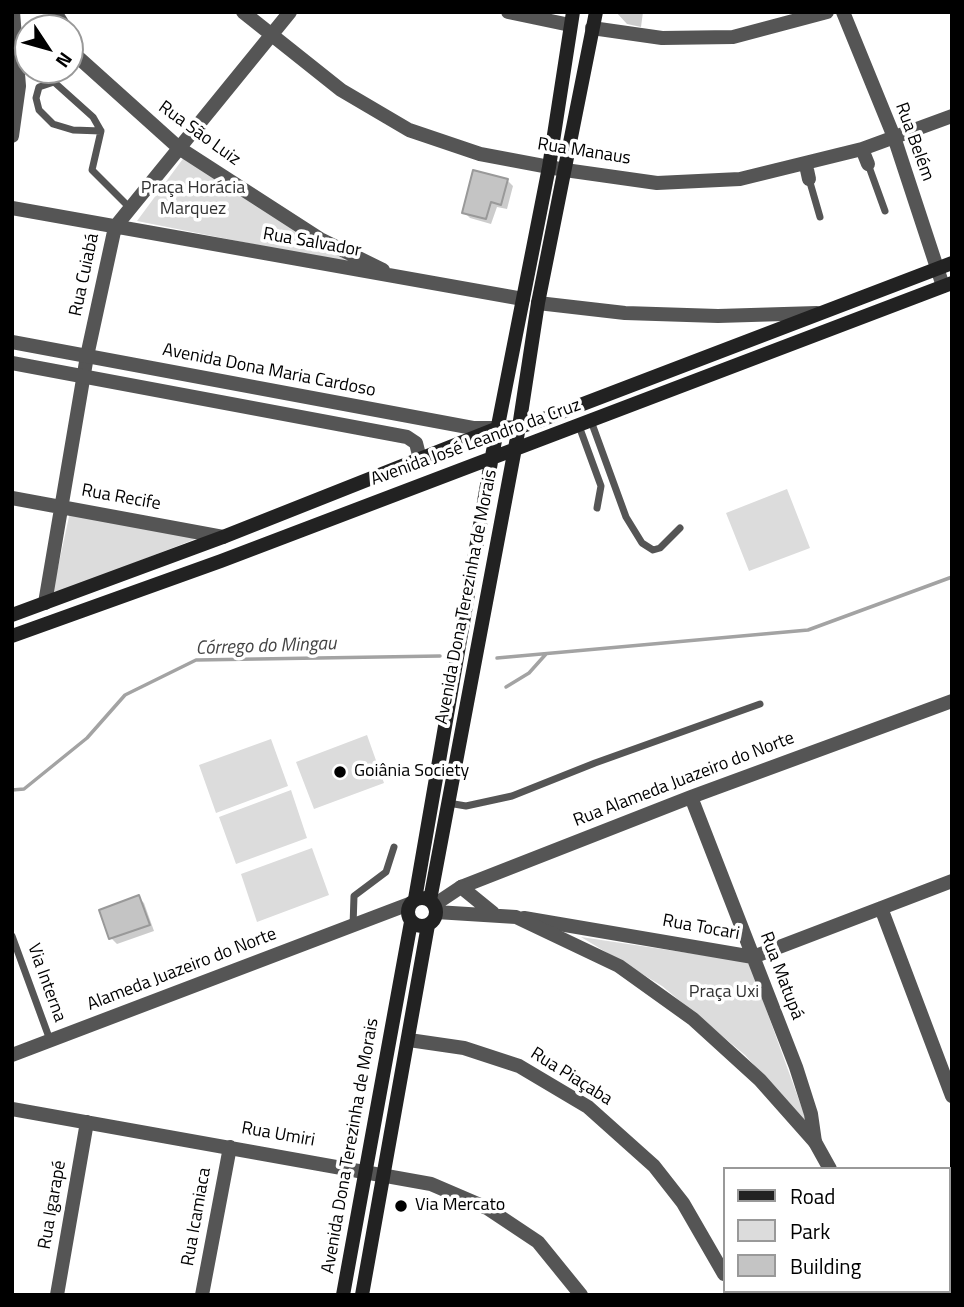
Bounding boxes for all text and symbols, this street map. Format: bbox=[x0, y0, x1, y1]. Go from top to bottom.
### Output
north arrow bbox=[14, 14, 84, 84]
text: N bbox=[49, 47, 80, 74]
street label: Rua São Luiz bbox=[154, 97, 244, 171]
street label: Rua Belém bbox=[890, 100, 938, 184]
street label: Rua Manaus bbox=[536, 134, 632, 170]
park label: Praça Horácia Marquez bbox=[141, 178, 245, 220]
street label: Rua Salvador bbox=[261, 224, 363, 262]
street label: Rua Cuiabá bbox=[66, 232, 104, 318]
street label: Avenida Dona Maria Cardoso bbox=[161, 340, 377, 402]
street label: Avenida José Leandro da Cruz bbox=[368, 395, 584, 491]
street label: Avenida Dona Terezinha de Morais bbox=[432, 468, 502, 726]
street label: Rua Recife bbox=[80, 480, 162, 516]
water label: Córrego do Mingau bbox=[195, 633, 337, 661]
street label: Rua Alameda Juazeiro do Norte bbox=[571, 728, 797, 832]
place label: Goiânia Society bbox=[354, 761, 469, 783]
marker: Goiânia Society bbox=[332, 764, 348, 780]
street label: Rua Tocari bbox=[661, 911, 741, 945]
street label: Alameda Juazeiro do Norte bbox=[84, 924, 280, 1016]
street label: Rua Matupá bbox=[754, 929, 808, 1023]
street label: Via Interna bbox=[22, 941, 70, 1025]
park label: Praça Uxi bbox=[689, 982, 759, 1004]
street label: Avenida Dona Terezinha de Morais bbox=[318, 1017, 384, 1275]
street label: Rua Piaçaba bbox=[526, 1043, 616, 1111]
street label: Rua Umiri bbox=[240, 1118, 316, 1152]
street label: Rua Igarapé bbox=[35, 1159, 71, 1251]
street label: Rua Icamiaca bbox=[178, 1166, 216, 1268]
legend bbox=[722, 1167, 950, 1293]
text: Road bbox=[790, 1180, 835, 1212]
place label: Via Mercato bbox=[415, 1195, 505, 1217]
marker: Via Mercato bbox=[393, 1198, 409, 1214]
text: Park bbox=[790, 1215, 830, 1247]
text: Building bbox=[790, 1250, 861, 1282]

